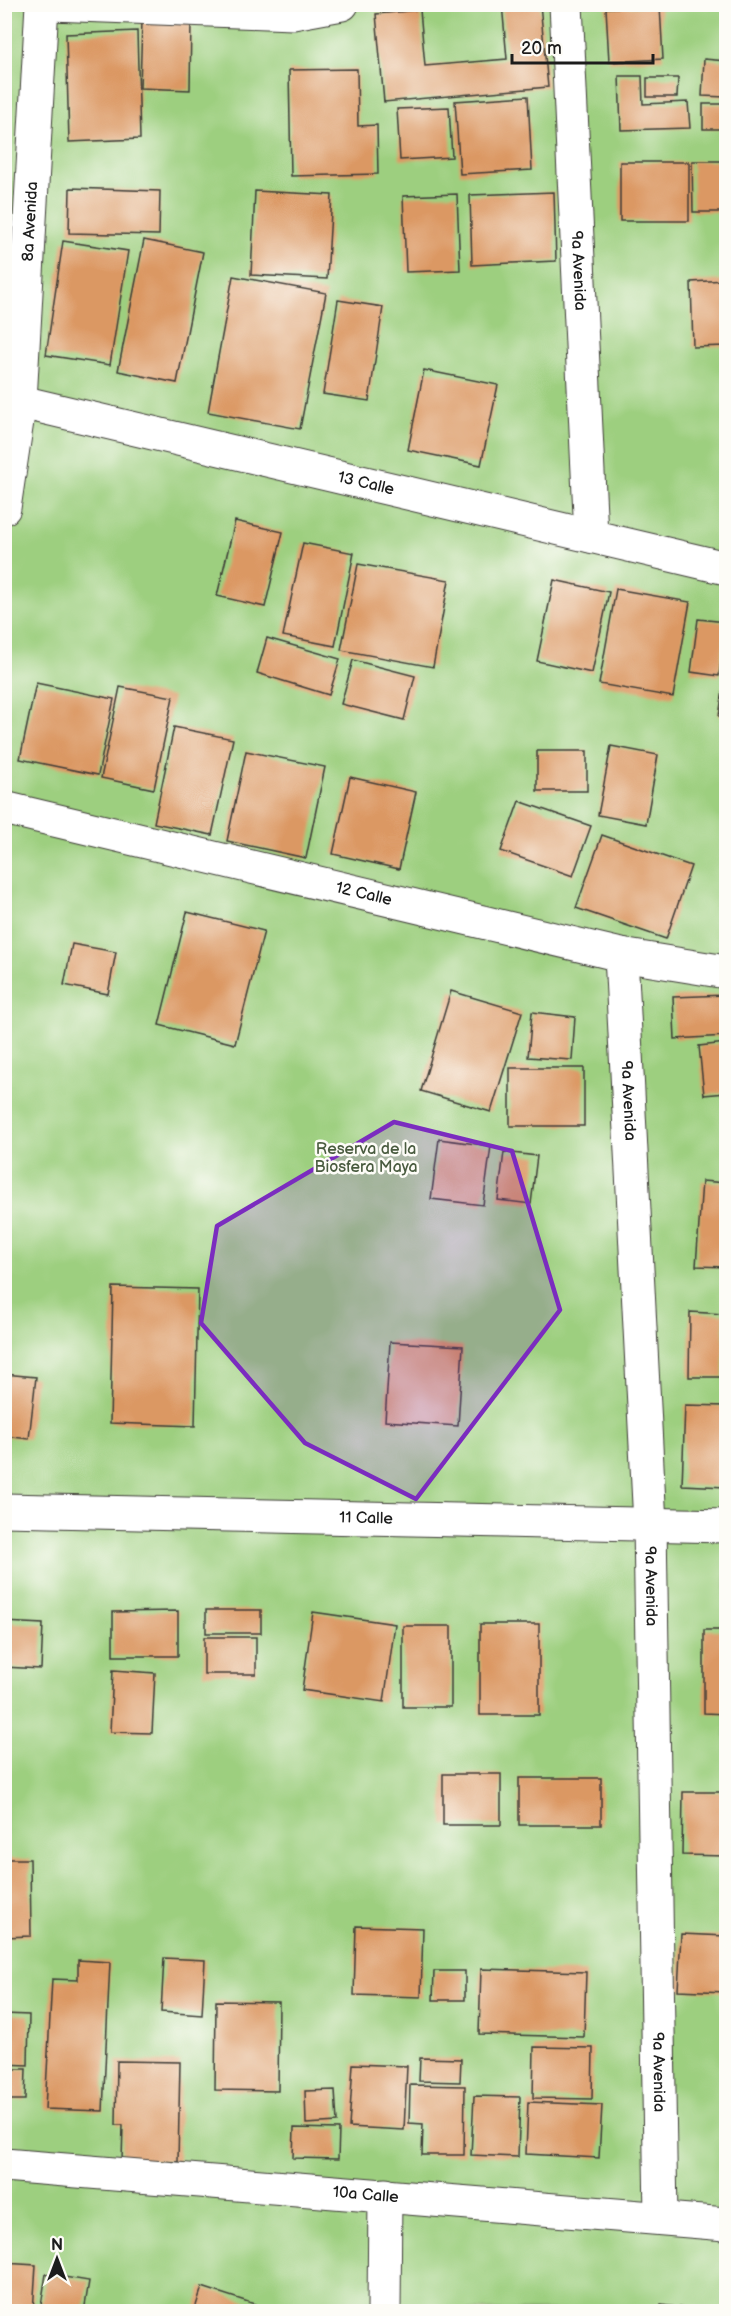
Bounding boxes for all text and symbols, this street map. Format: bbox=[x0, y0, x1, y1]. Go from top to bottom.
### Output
scale bar bbox=[512, 27, 653, 65]
text: 20 m bbox=[521, 38, 562, 59]
street label: 8a Avenida bbox=[18, 181, 42, 262]
street label: 9a Avenida bbox=[567, 230, 590, 311]
street label: 13 Calle bbox=[336, 467, 397, 499]
street label: 12 Calle bbox=[334, 878, 394, 910]
street label: 9a Avenida bbox=[617, 1060, 640, 1141]
park label: Reserva de la Biosfera Maya bbox=[314, 1140, 418, 1177]
street label: 11 Calle bbox=[339, 1508, 393, 1528]
street label: 9a Avenida bbox=[641, 1546, 661, 1626]
street label: 9a Avenida bbox=[649, 2032, 669, 2112]
street label: 10a Calle bbox=[332, 2182, 400, 2207]
north arrow bbox=[27, 2229, 87, 2289]
text: N bbox=[51, 2236, 63, 2255]

